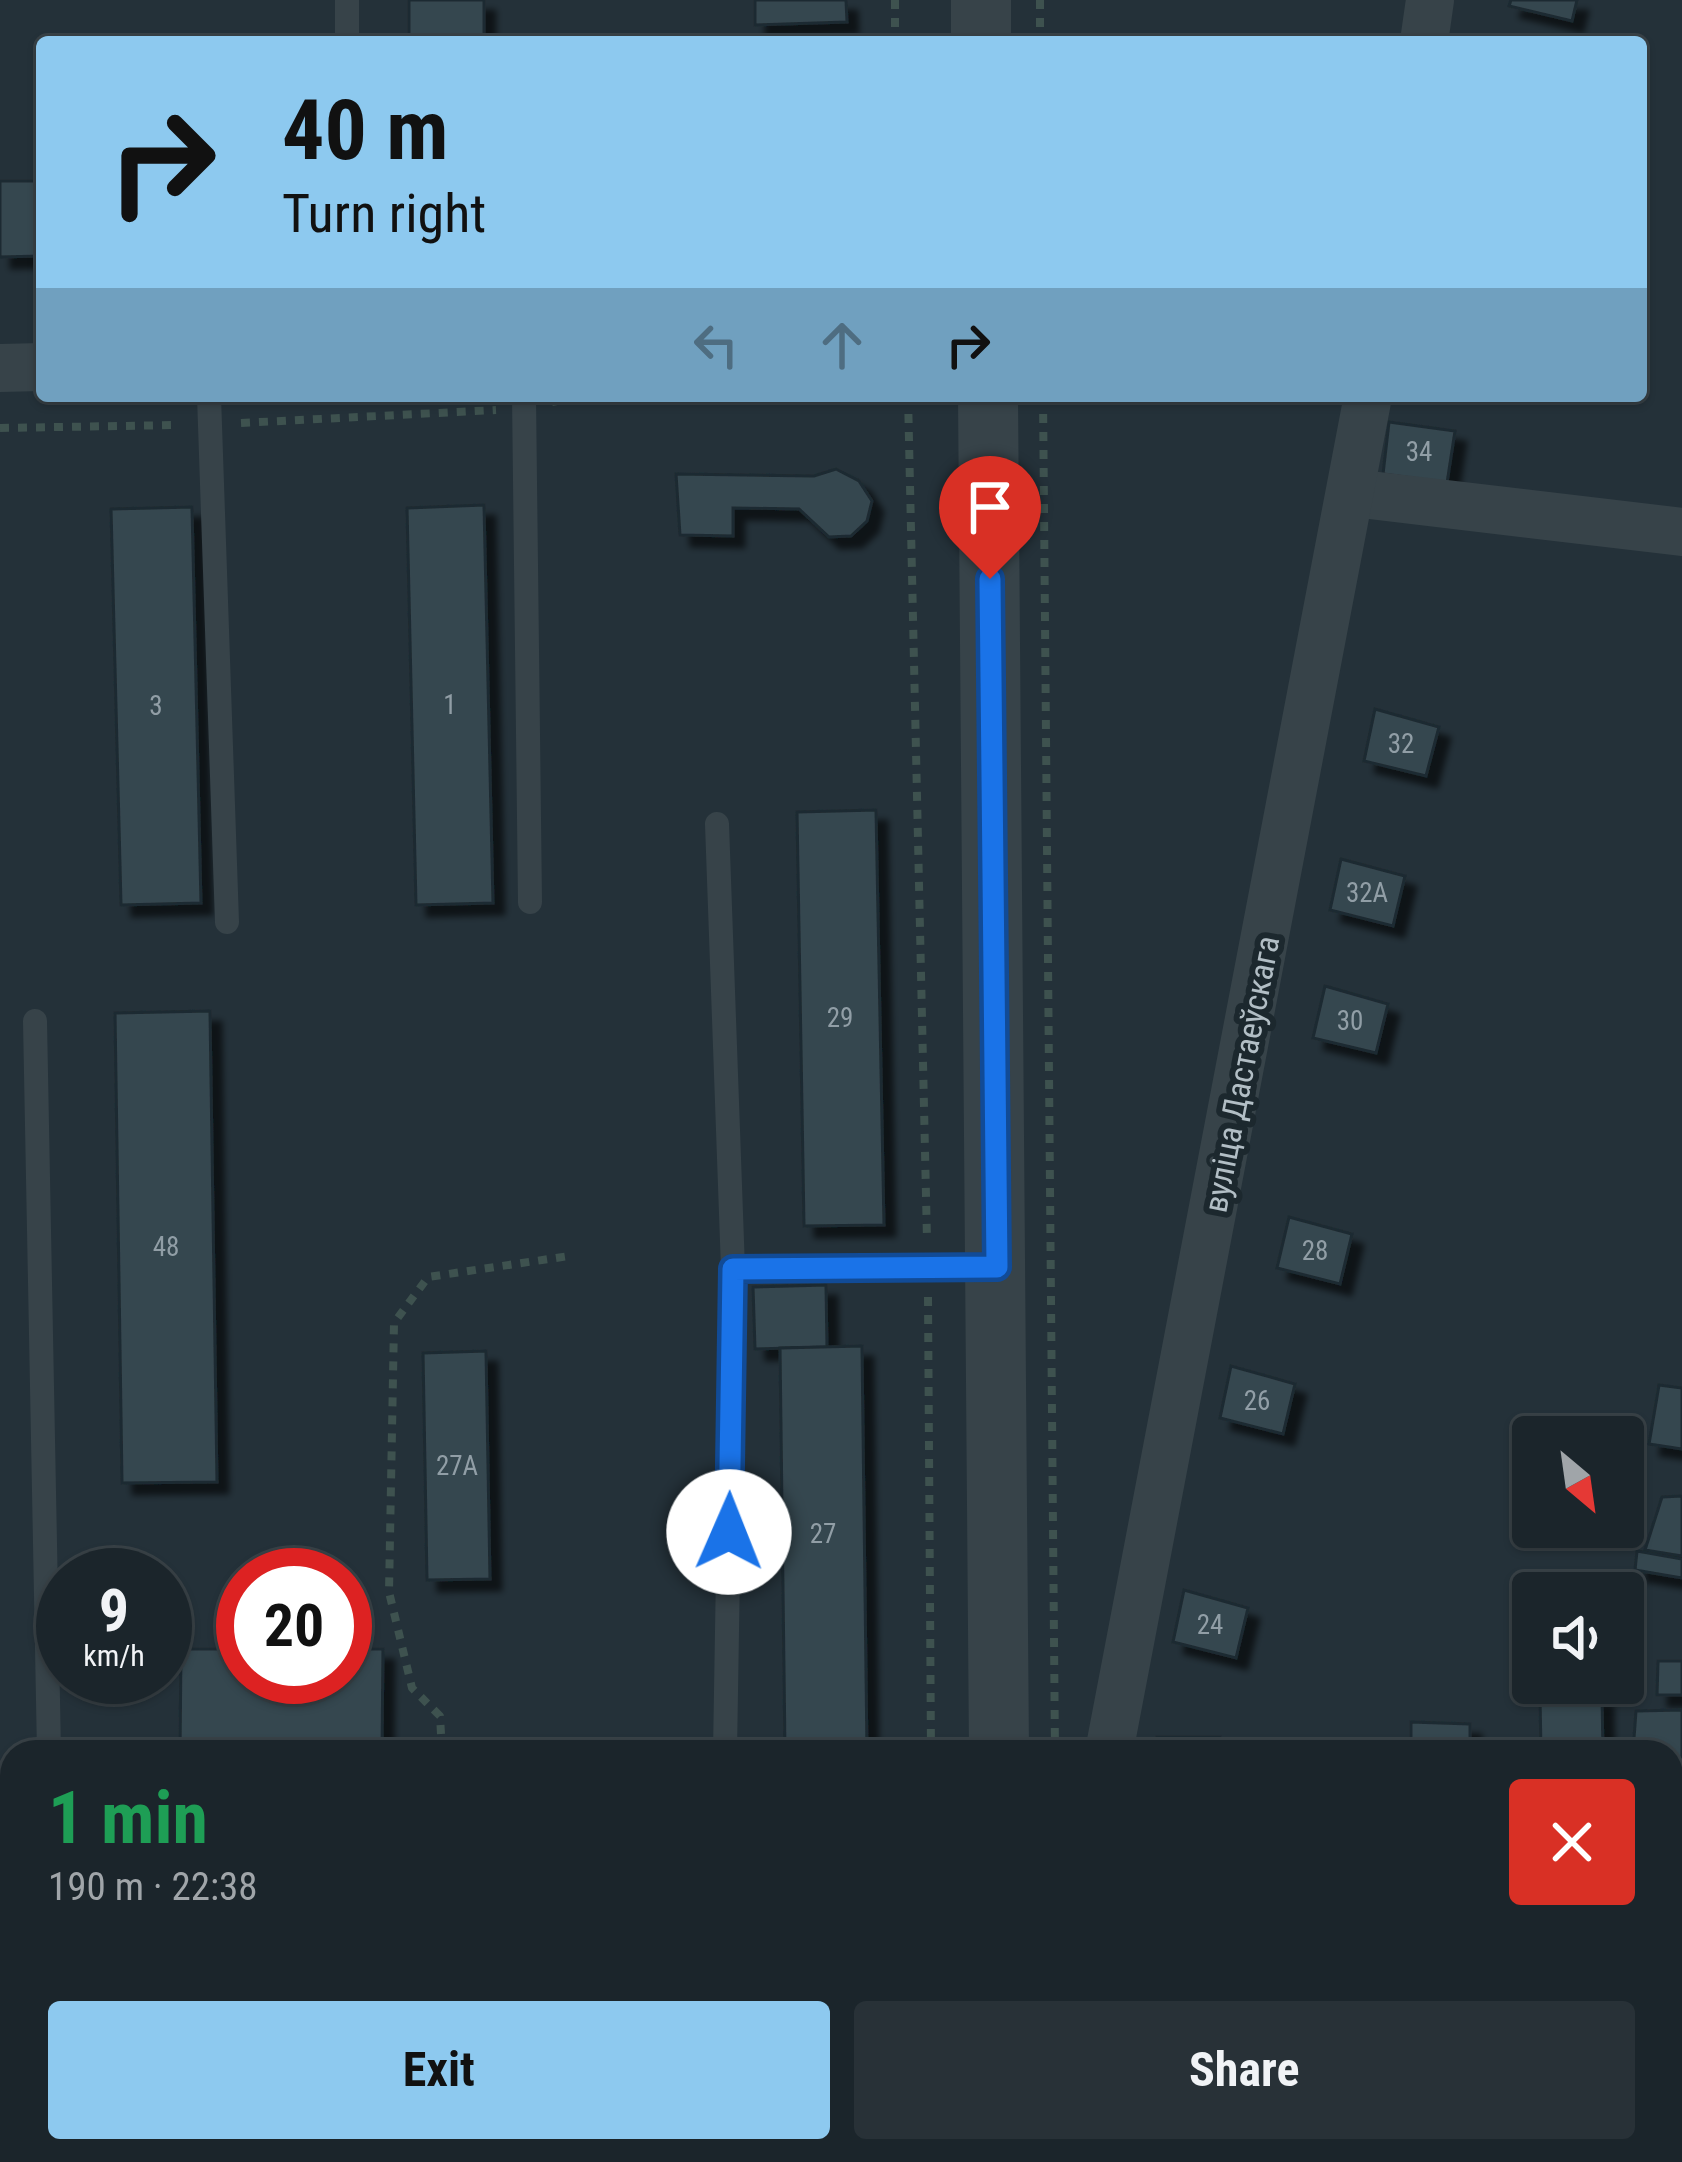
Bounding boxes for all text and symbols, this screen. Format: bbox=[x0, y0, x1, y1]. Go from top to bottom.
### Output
text: 40 m bbox=[282, 81, 449, 180]
icon: right bbox=[84, 84, 240, 240]
text: Turn right bbox=[282, 182, 486, 245]
icon: left bbox=[683, 312, 749, 378]
icon: ahead bbox=[809, 312, 875, 378]
icon: right bbox=[935, 312, 1001, 378]
house number: 34 bbox=[1406, 436, 1432, 468]
pin bbox=[939, 456, 1041, 579]
icon: arrive bbox=[957, 474, 1023, 540]
house number: 1 bbox=[443, 689, 457, 721]
house number: 3 bbox=[149, 690, 163, 722]
house number: 32 bbox=[1388, 728, 1414, 760]
house number: 32А bbox=[1346, 877, 1389, 909]
street label: вуліца Дастаеўскага bbox=[1196, 933, 1287, 1216]
house number: 29 bbox=[827, 1002, 853, 1034]
house number: 30 bbox=[1337, 1005, 1363, 1037]
house number: 48 bbox=[153, 1231, 179, 1263]
house number: 28 bbox=[1302, 1235, 1328, 1267]
house number: 26 bbox=[1244, 1385, 1270, 1417]
north arrow bbox=[1512, 1416, 1644, 1548]
map controls bbox=[1512, 1416, 1644, 1704]
house number: 27А bbox=[436, 1450, 479, 1482]
position arrow bbox=[666, 1469, 792, 1595]
house number: 27 bbox=[810, 1518, 836, 1550]
speed limit sign: 20 bbox=[216, 1548, 372, 1704]
button: sound bbox=[1512, 1572, 1644, 1704]
text: 9 bbox=[99, 1575, 129, 1646]
house number: 24 bbox=[1197, 1609, 1223, 1641]
text: km/h bbox=[83, 1638, 145, 1673]
text: 1 min bbox=[48, 1776, 208, 1861]
button: close bbox=[1509, 1779, 1635, 1905]
text: 190 m · 22:38 bbox=[48, 1864, 258, 1910]
button: Exit bbox=[48, 2001, 830, 2139]
button: Share bbox=[854, 2001, 1635, 2139]

